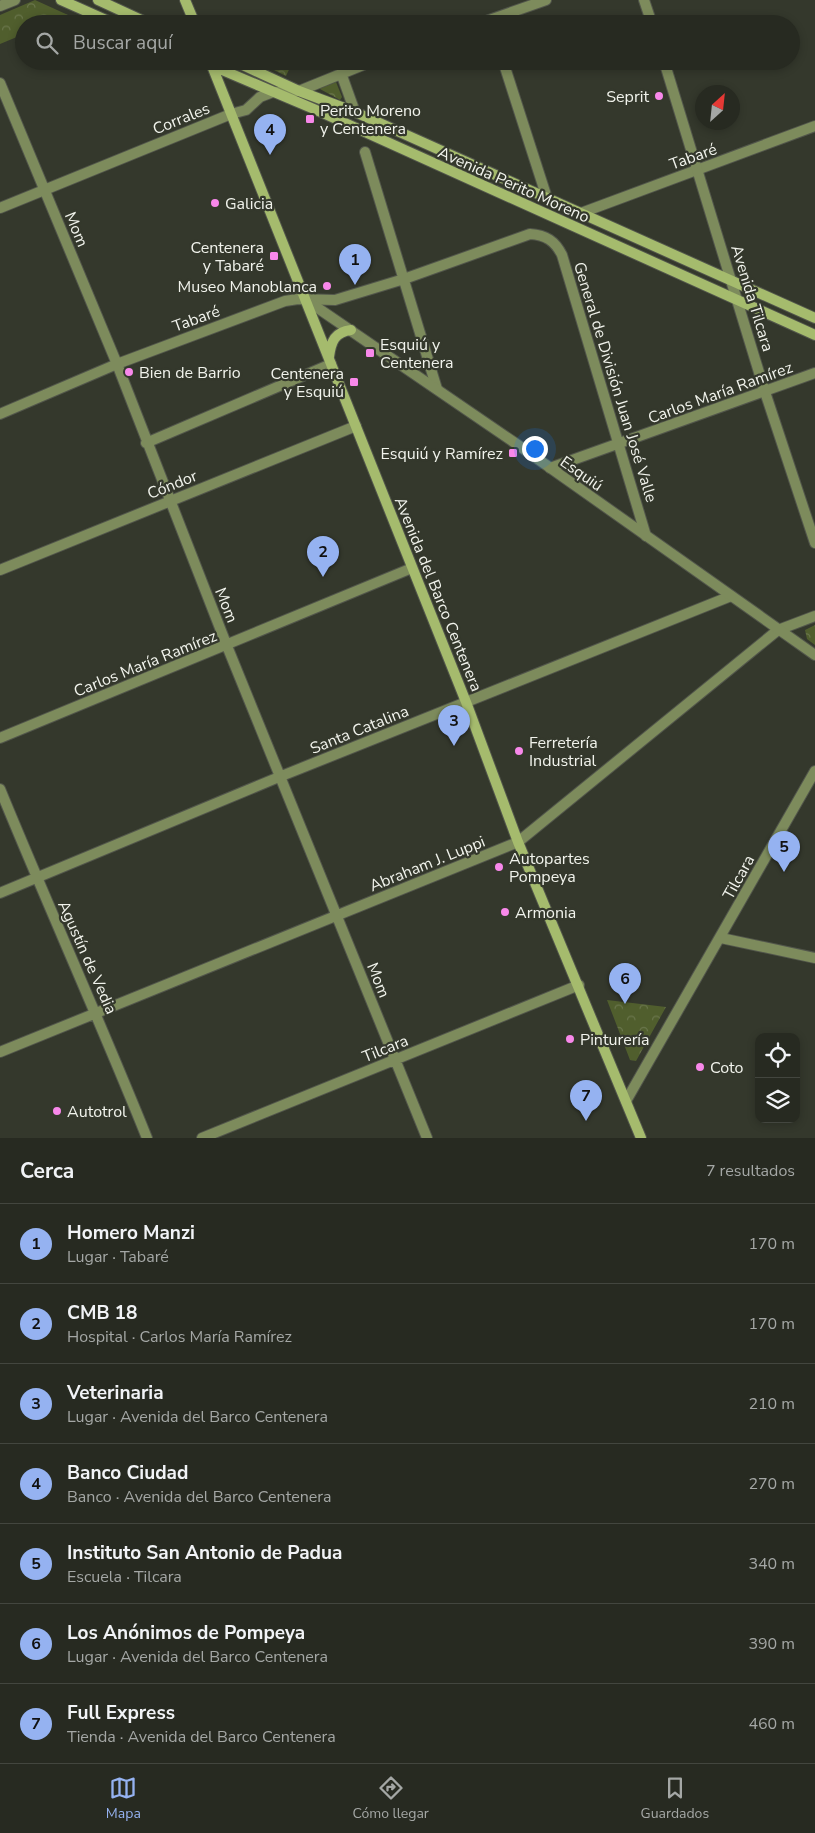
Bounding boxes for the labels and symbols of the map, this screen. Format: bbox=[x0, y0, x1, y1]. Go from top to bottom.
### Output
north arrow bbox=[695, 85, 740, 130]
place label: Seprit bbox=[606, 86, 649, 108]
marker: Seprit bbox=[653, 90, 665, 102]
street label: Corrales bbox=[150, 98, 213, 140]
place label: Perito Moreno y Centenera bbox=[320, 100, 421, 140]
marker: Perito Moreno y Centenera bbox=[304, 113, 316, 125]
pin: 4 bbox=[254, 114, 286, 155]
street label: Tabaré bbox=[667, 138, 720, 176]
street label: Avenida Perito Moreno bbox=[434, 142, 593, 228]
place label: Galicia bbox=[225, 193, 273, 215]
marker: Galicia bbox=[209, 197, 221, 209]
street label: Mom bbox=[59, 208, 93, 250]
place label: Centenera y Tabaré bbox=[190, 237, 264, 277]
street label: Avenida Tilcara bbox=[725, 242, 779, 354]
pin: 1 bbox=[339, 244, 371, 285]
marker: Centenera y Tabaré bbox=[268, 250, 280, 262]
street label: General de División Juan José Valle bbox=[568, 259, 662, 505]
place label: Museo Manoblanca bbox=[178, 276, 317, 298]
marker: Museo Manoblanca bbox=[321, 280, 333, 292]
street label: Tabaré bbox=[170, 300, 223, 338]
place label: Esquiú y Centenera bbox=[380, 334, 454, 374]
marker: Esquiú y Centenera bbox=[364, 347, 376, 359]
street label: Carlos María Ramírez bbox=[645, 357, 796, 429]
place label: Bien de Barrio bbox=[139, 362, 241, 384]
place label: Centenera y Esquiú bbox=[270, 363, 344, 403]
marker: Bien de Barrio bbox=[123, 366, 135, 378]
marker: Centenera y Esquiú bbox=[348, 376, 360, 388]
your location bbox=[522, 436, 548, 462]
place label: Esquiú y Ramírez bbox=[381, 443, 503, 465]
marker: Esquiú y Ramírez bbox=[507, 447, 519, 459]
street label: Esquiú bbox=[555, 451, 607, 497]
street label: Cóndor bbox=[144, 465, 201, 505]
street label: Avenida del Barco Centenera bbox=[389, 494, 487, 695]
pin: 2 bbox=[307, 536, 339, 577]
street label: Mom bbox=[209, 584, 243, 626]
street label: Carlos María Ramírez bbox=[71, 625, 220, 703]
street label: Santa Catalina bbox=[307, 700, 412, 760]
pin: 3 bbox=[438, 705, 470, 746]
place label: Ferretería Industrial bbox=[529, 732, 598, 772]
marker: Ferretería Industrial bbox=[513, 745, 525, 757]
street label: Abraham J. Luppi bbox=[366, 831, 489, 897]
pin: 5 bbox=[768, 831, 800, 872]
place label: Autopartes Pompeya bbox=[509, 848, 590, 888]
street label: Tilcara bbox=[718, 851, 760, 904]
marker: Autopartes Pompeya bbox=[493, 861, 505, 873]
street label: Agustín de Vedia bbox=[52, 897, 122, 1018]
place label: Armonia bbox=[515, 902, 576, 924]
marker: Armonia bbox=[499, 906, 511, 918]
street label: Mom bbox=[361, 959, 395, 1001]
pin: 6 bbox=[609, 963, 641, 1004]
place label: Pinturería bbox=[580, 1029, 650, 1051]
street label: Tilcara bbox=[359, 1030, 412, 1068]
marker: Pinturería bbox=[564, 1033, 576, 1045]
place label: Coto bbox=[710, 1057, 744, 1079]
marker: Coto bbox=[694, 1061, 706, 1073]
pin: 7 bbox=[570, 1080, 602, 1121]
place label: Autotrol bbox=[67, 1101, 127, 1123]
marker: Autotrol bbox=[51, 1105, 63, 1117]

